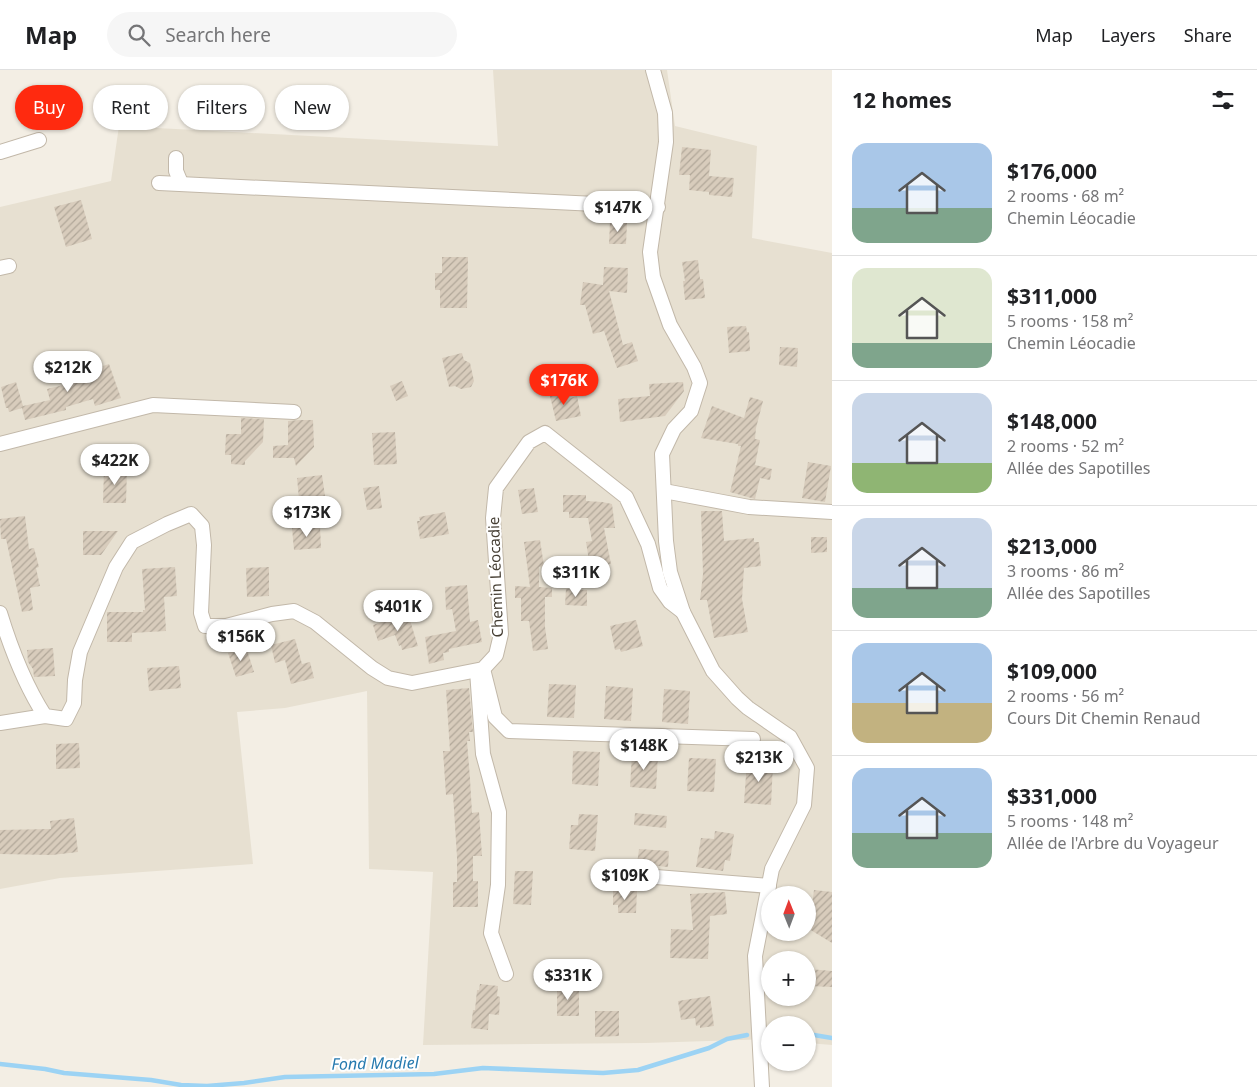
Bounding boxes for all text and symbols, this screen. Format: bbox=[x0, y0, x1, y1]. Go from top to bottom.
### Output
search box bbox=[107, 12, 457, 57]
text: Map bbox=[25, 18, 77, 51]
icon: search bbox=[125, 21, 153, 49]
text: Search here bbox=[165, 22, 271, 48]
text: Map bbox=[1035, 23, 1073, 47]
text: Layers bbox=[1101, 23, 1156, 47]
text: Share bbox=[1184, 23, 1232, 47]
chip: Buy bbox=[15, 85, 83, 130]
chip: Rent bbox=[93, 85, 168, 130]
chip: Filters bbox=[178, 85, 265, 130]
chip: New bbox=[275, 85, 349, 130]
text: 12 homes bbox=[852, 86, 952, 114]
icon: filters bbox=[1209, 86, 1237, 114]
text: $176,000 bbox=[1007, 157, 1097, 185]
icon: home bbox=[892, 163, 952, 223]
text: 2 rooms · 68 m² bbox=[1007, 185, 1124, 207]
pin: $147K bbox=[583, 190, 653, 233]
text: $147K bbox=[594, 196, 642, 218]
text: Chemin Léocadie bbox=[1007, 207, 1136, 229]
text: $311,000 bbox=[1007, 282, 1097, 310]
icon: home bbox=[892, 288, 952, 348]
text: 5 rooms · 158 m² bbox=[1007, 310, 1133, 332]
text: Chemin Léocadie bbox=[1007, 332, 1136, 354]
pin: $212K bbox=[33, 350, 103, 393]
text: $212K bbox=[44, 356, 92, 378]
pin: $176K bbox=[529, 364, 599, 406]
text: $176K bbox=[540, 369, 588, 391]
text: $148,000 bbox=[1007, 407, 1097, 435]
icon: home bbox=[892, 413, 952, 473]
text: 2 rooms · 52 m² bbox=[1007, 435, 1124, 457]
pin: $422K bbox=[80, 444, 150, 486]
text: $422K bbox=[91, 449, 139, 471]
text: Allée des Sapotilles bbox=[1007, 457, 1151, 479]
pin: $173K bbox=[272, 496, 342, 538]
text: $173K bbox=[283, 501, 331, 523]
street label: Chemin Léocadie bbox=[483, 516, 507, 638]
text: $213,000 bbox=[1007, 532, 1097, 560]
icon: home bbox=[892, 538, 952, 598]
pin: $311K bbox=[541, 556, 611, 598]
text: 3 rooms · 86 m² bbox=[1007, 560, 1124, 582]
text: $311K bbox=[552, 561, 600, 583]
text: Allée des Sapotilles bbox=[1007, 582, 1151, 604]
pin: $401K bbox=[363, 590, 433, 632]
text: $401K bbox=[374, 595, 422, 617]
pin: $156K bbox=[206, 620, 276, 662]
text: $156K bbox=[217, 625, 265, 647]
text: $109,000 bbox=[1007, 657, 1097, 685]
icon: home bbox=[892, 663, 952, 723]
text: 2 rooms · 56 m² bbox=[1007, 685, 1124, 707]
text: Cours Dit Chemin Renaud bbox=[1007, 707, 1201, 729]
pin: $148K bbox=[609, 728, 679, 771]
text: $148K bbox=[620, 734, 668, 756]
pin: $213K bbox=[724, 740, 794, 783]
text: $213K bbox=[735, 746, 783, 768]
text: $331,000 bbox=[1007, 782, 1097, 810]
icon: home bbox=[892, 788, 952, 848]
text: 5 rooms · 148 m² bbox=[1007, 810, 1133, 832]
text: Allée de l'Arbre du Voyageur bbox=[1007, 832, 1219, 854]
pin: $109K bbox=[590, 858, 660, 901]
text: $109K bbox=[601, 864, 649, 886]
north arrow bbox=[761, 886, 816, 941]
map controls bbox=[761, 886, 816, 1071]
button: + bbox=[761, 951, 816, 1006]
pin: $331K bbox=[533, 958, 603, 1001]
text: $331K bbox=[544, 964, 592, 986]
button: − bbox=[761, 1016, 816, 1071]
water label: Fond Madiel bbox=[331, 1051, 420, 1075]

